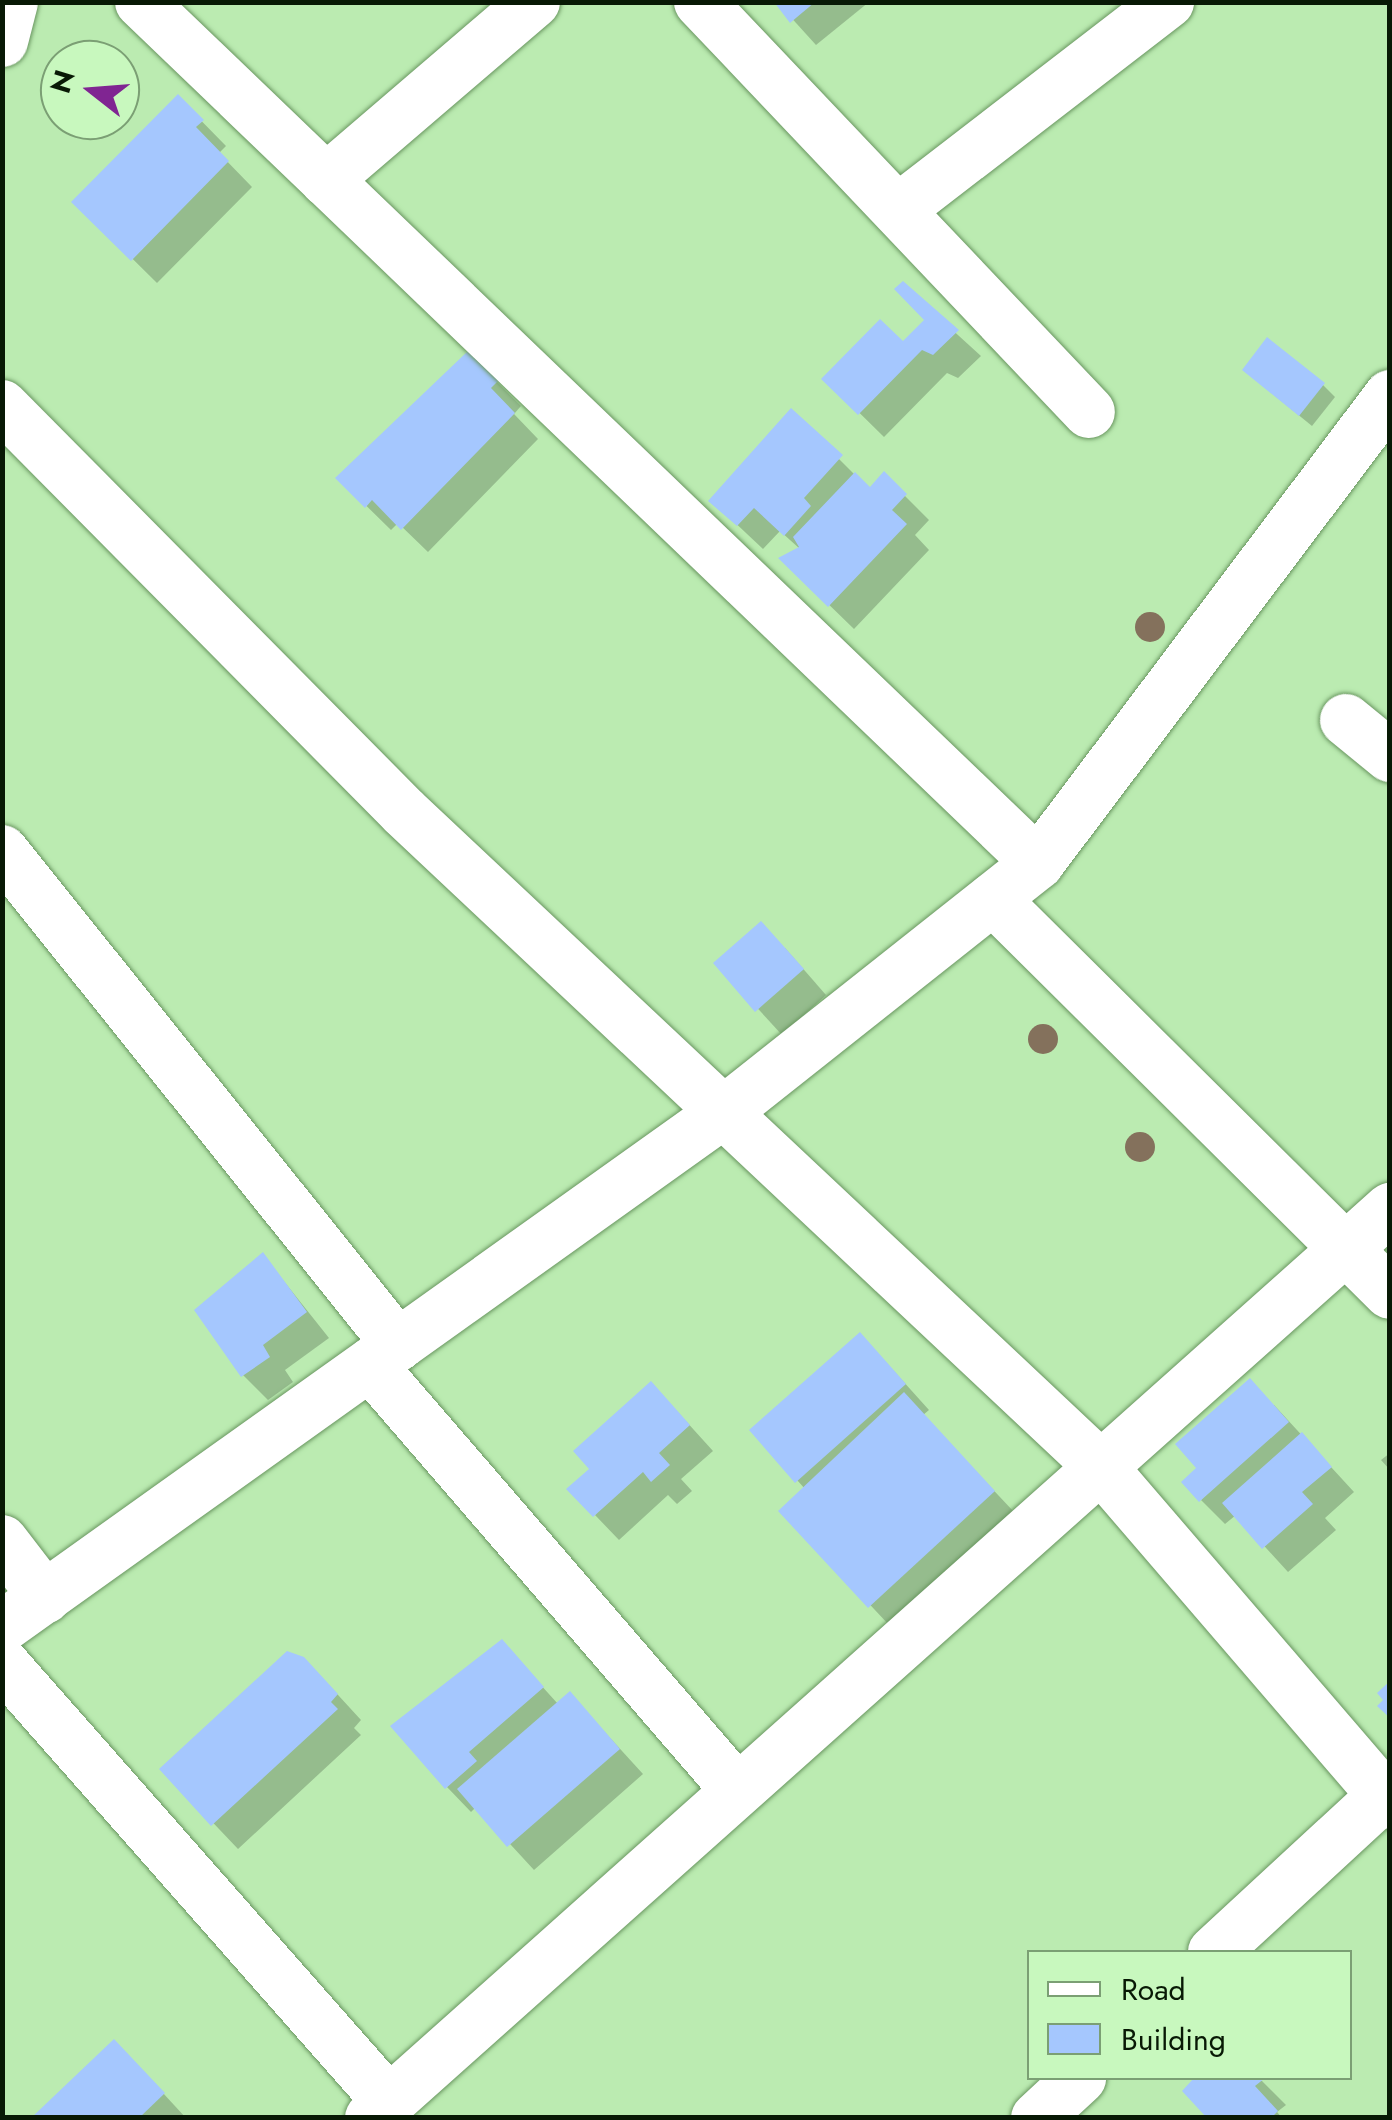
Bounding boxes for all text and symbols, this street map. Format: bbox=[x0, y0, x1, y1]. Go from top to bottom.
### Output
north arrow bbox=[40, 40, 140, 140]
text: N bbox=[40, 65, 86, 98]
legend bbox=[1027, 1950, 1352, 2080]
text: Road bbox=[1121, 1968, 1186, 2011]
text: Building bbox=[1121, 2018, 1226, 2061]

